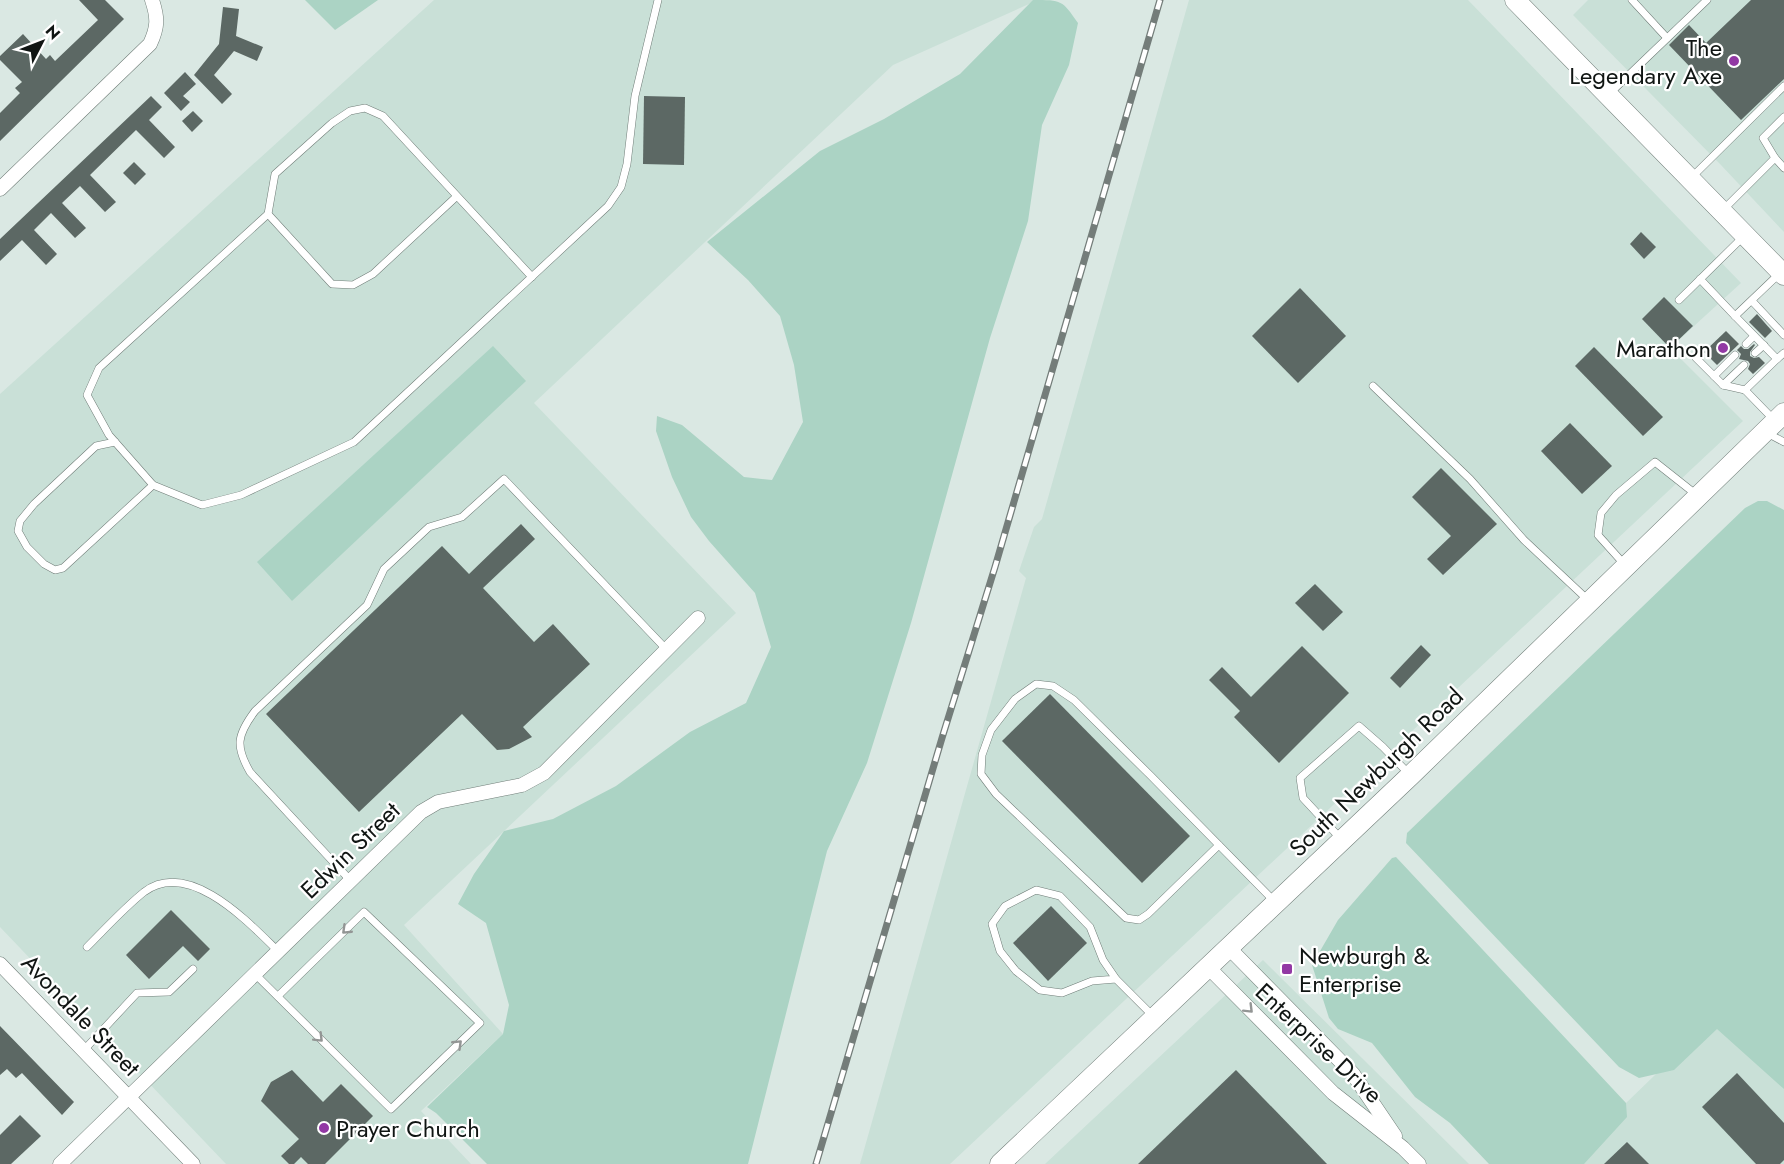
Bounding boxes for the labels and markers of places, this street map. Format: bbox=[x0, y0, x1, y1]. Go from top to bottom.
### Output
place label: The Legendary Axe bbox=[1569, 30, 1722, 93]
marker: The Legendary Axe bbox=[1727, 54, 1741, 68]
place label: Marathon bbox=[1616, 331, 1711, 366]
marker: Marathon bbox=[1716, 341, 1730, 355]
place label: Newburgh & Enterprise bbox=[1299, 938, 1430, 1001]
marker: Newburgh & Enterprise bbox=[1280, 962, 1294, 976]
place label: Prayer Church bbox=[336, 1111, 480, 1146]
marker: Prayer Church bbox=[317, 1121, 331, 1135]

